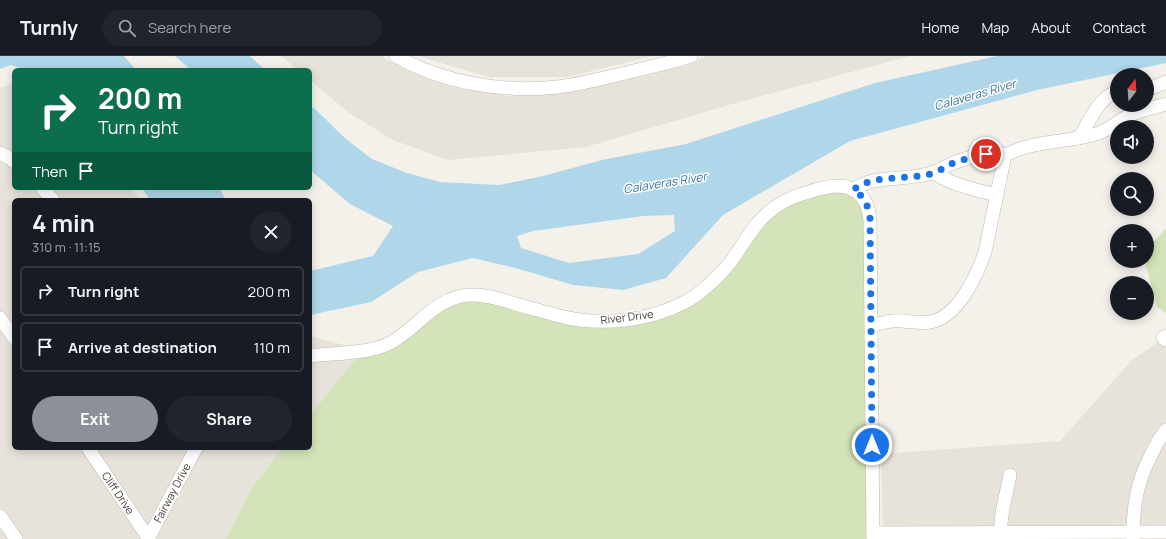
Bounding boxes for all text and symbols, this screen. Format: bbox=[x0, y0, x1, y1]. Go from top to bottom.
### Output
search box bbox=[102, 10, 382, 46]
text: Turnly bbox=[20, 15, 78, 41]
icon: search bbox=[116, 17, 138, 39]
text: Search here bbox=[148, 17, 231, 38]
text: Home bbox=[922, 18, 959, 37]
text: Map bbox=[981, 18, 1009, 37]
text: About bbox=[1031, 18, 1071, 37]
text: Contact bbox=[1093, 18, 1146, 37]
north arrow bbox=[1110, 68, 1154, 112]
map controls bbox=[1110, 68, 1154, 320]
water label: Calaveras River bbox=[932, 74, 1019, 114]
text: 200 m bbox=[98, 79, 182, 117]
icon: right bbox=[32, 84, 84, 136]
text: Turn right bbox=[98, 115, 179, 139]
button: sound bbox=[1110, 120, 1154, 164]
pin bbox=[969, 137, 1003, 171]
icon: arrive bbox=[975, 143, 997, 165]
icon: arrive bbox=[75, 160, 97, 182]
text: Then bbox=[32, 161, 67, 182]
water label: Calaveras River bbox=[622, 167, 710, 198]
button: search bbox=[1110, 172, 1154, 216]
text: 4 min bbox=[32, 206, 95, 239]
button: close bbox=[250, 211, 292, 253]
button: + bbox=[1110, 224, 1154, 268]
text: 310 m · 11:15 bbox=[32, 238, 101, 256]
button: − bbox=[1110, 276, 1154, 320]
icon: right bbox=[34, 280, 56, 302]
text: Turn right bbox=[68, 281, 139, 302]
text: 200 m bbox=[247, 281, 290, 302]
street label: River Drive bbox=[600, 306, 655, 327]
icon: arrive bbox=[34, 336, 56, 358]
text: Arrive at destination bbox=[68, 337, 217, 358]
text: 110 m bbox=[253, 337, 290, 358]
button: Exit bbox=[32, 396, 158, 442]
button: Share bbox=[166, 396, 292, 442]
position arrow bbox=[851, 424, 893, 466]
street label: Fairway Drive bbox=[150, 460, 194, 525]
street label: Cliff Drive bbox=[99, 469, 138, 517]

